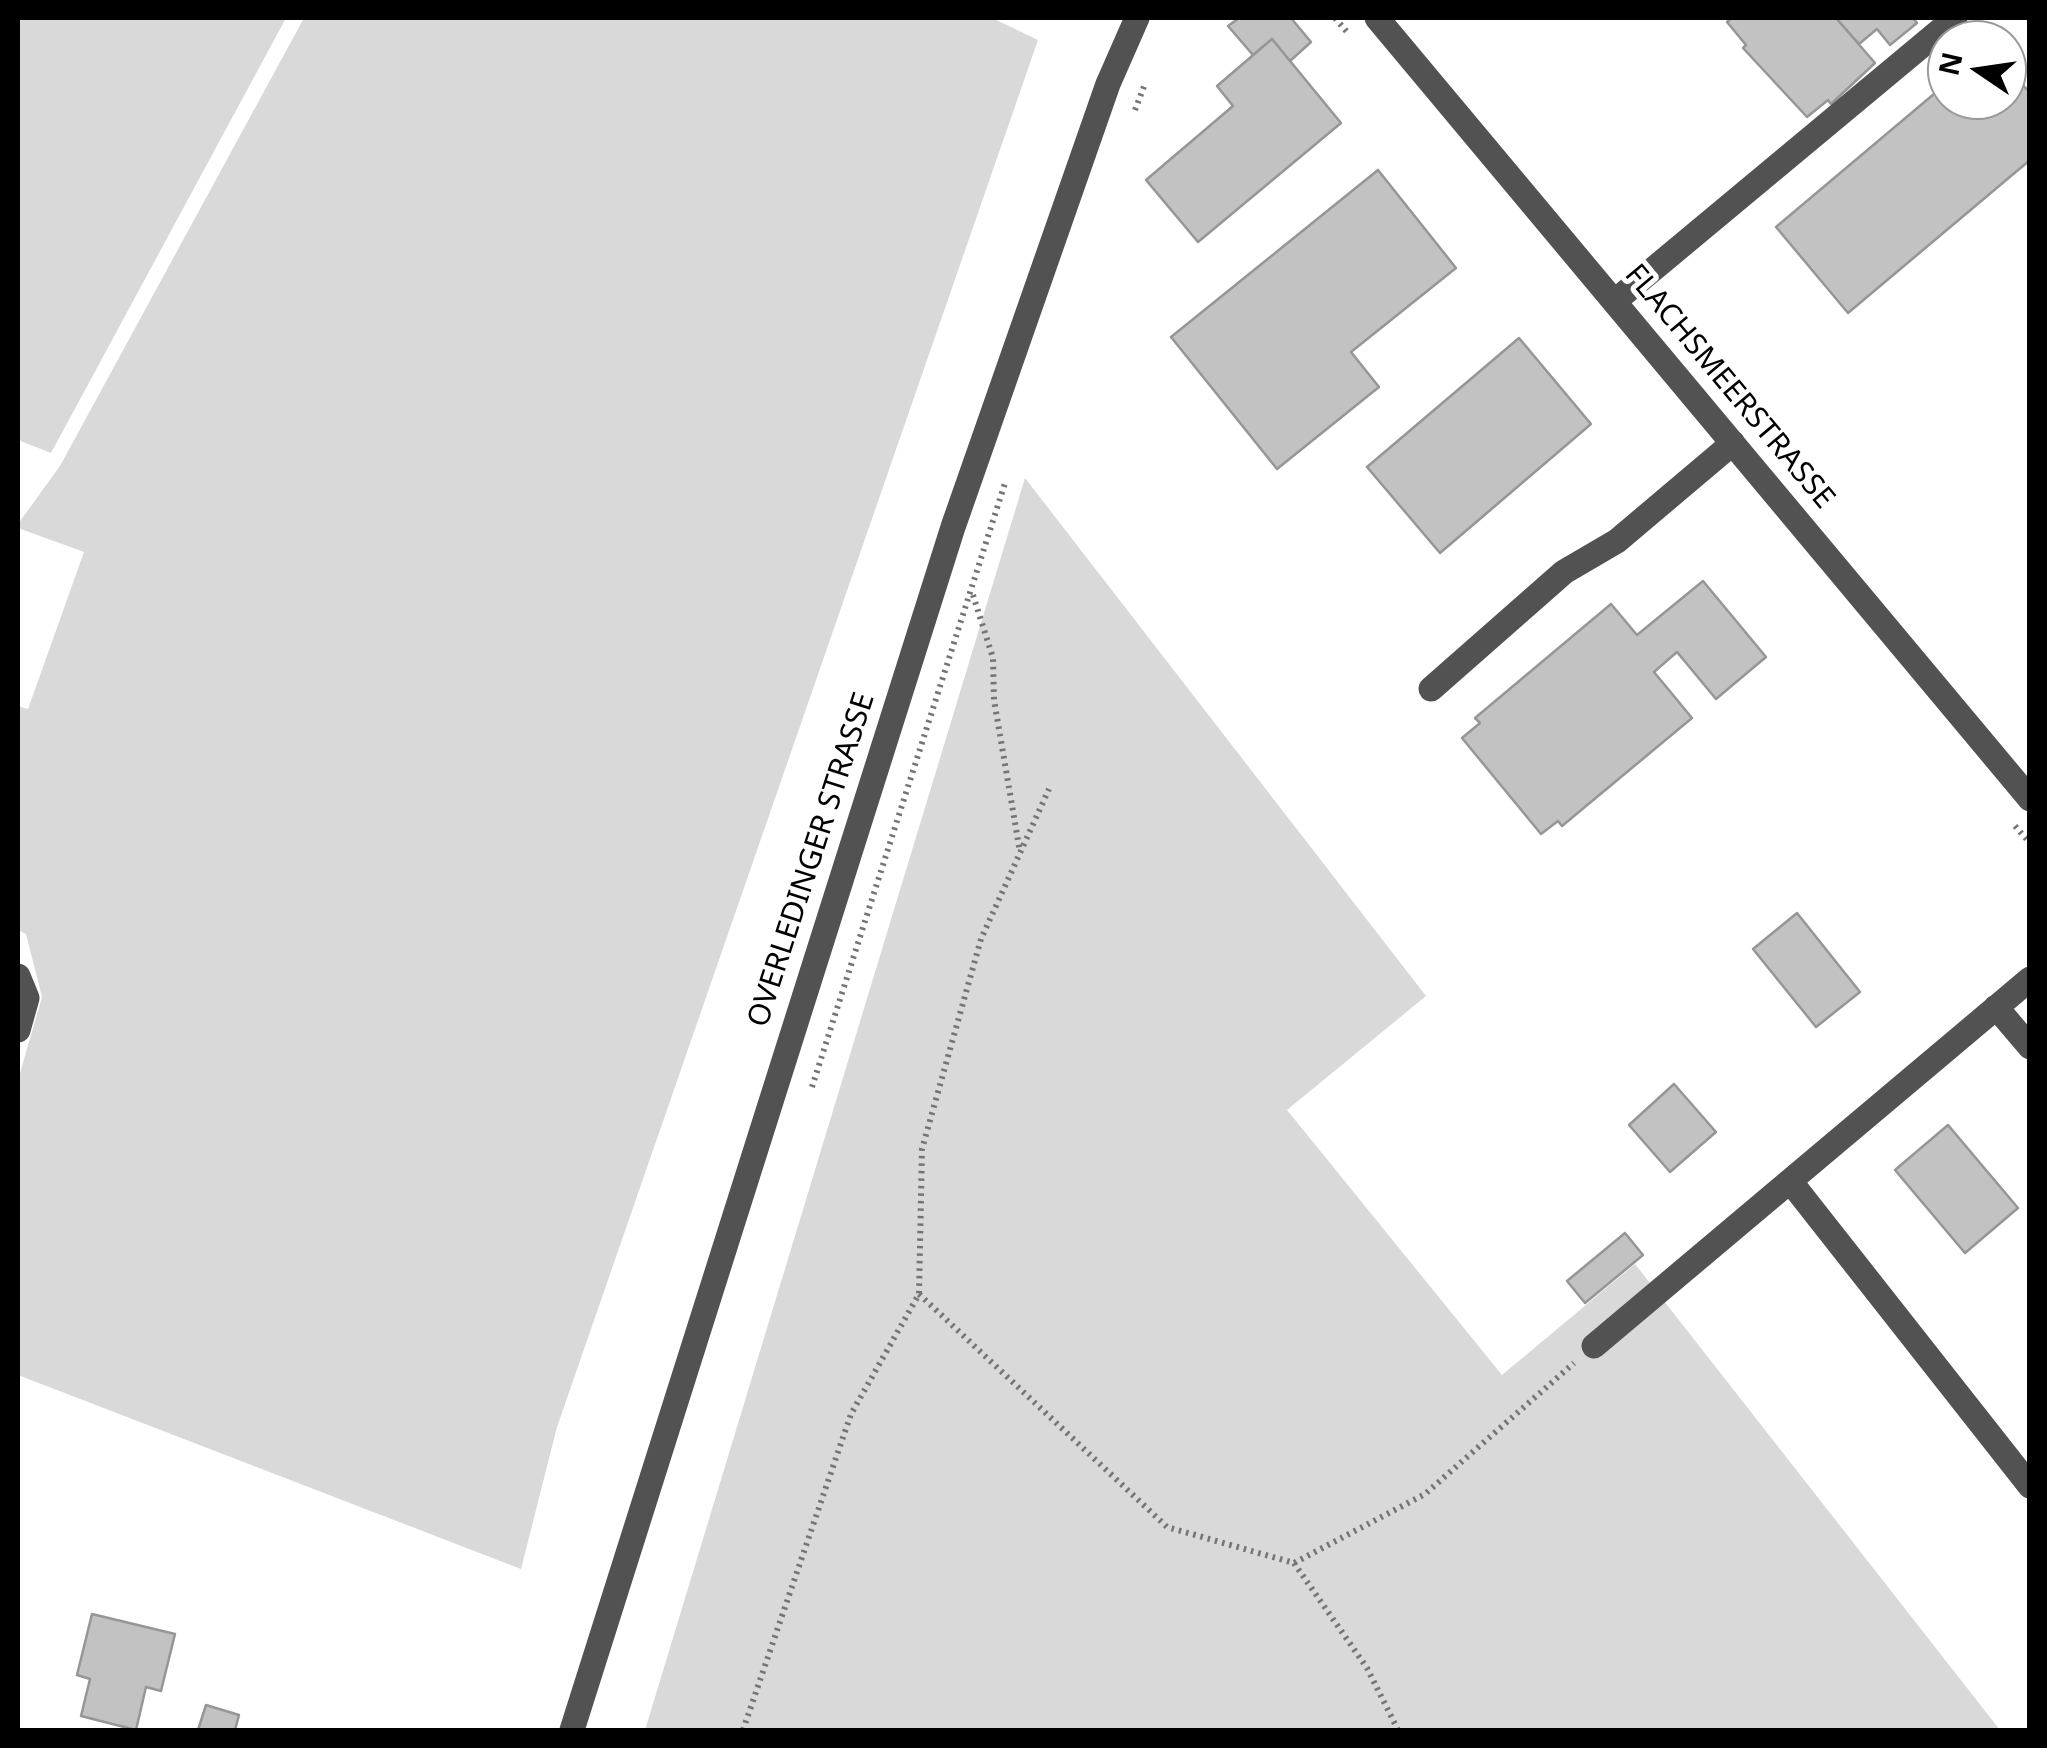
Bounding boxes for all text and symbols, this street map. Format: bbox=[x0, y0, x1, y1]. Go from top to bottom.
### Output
north arrow bbox=[1927, 20, 2027, 120]
text: N bbox=[1929, 48, 1971, 79]
street label: FLACHSMEERSTRASSE bbox=[1616, 258, 1842, 516]
street label: OVERLEDINGER STRASSE bbox=[741, 688, 883, 1032]

